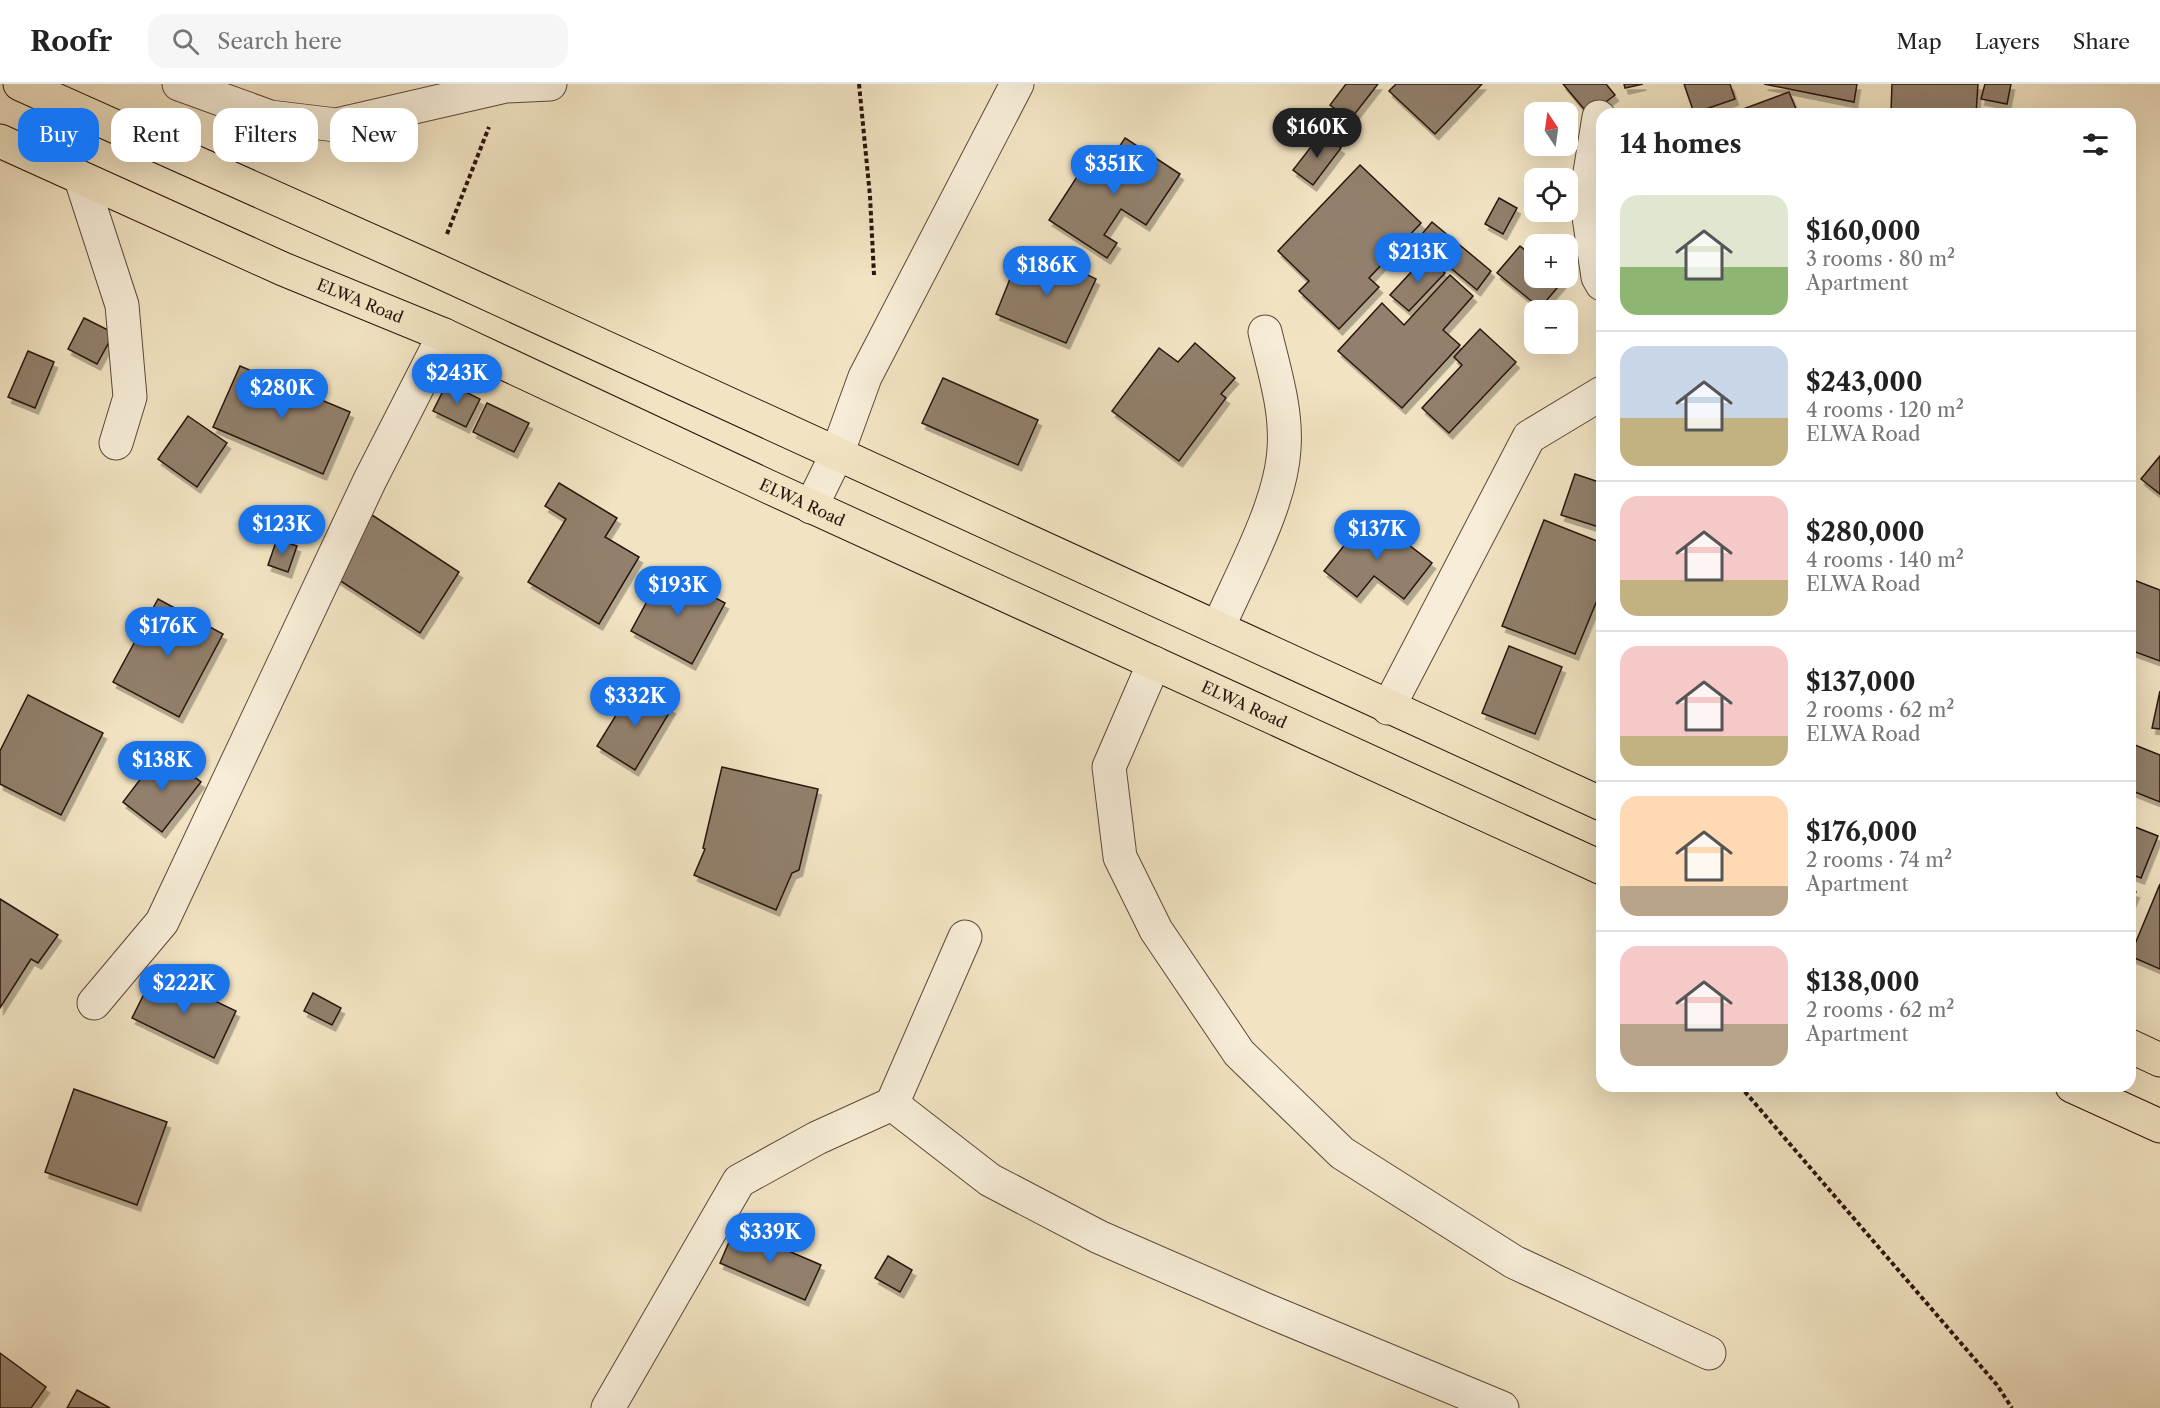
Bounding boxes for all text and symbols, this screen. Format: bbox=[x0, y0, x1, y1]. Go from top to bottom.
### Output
search box bbox=[148, 14, 568, 68]
text: Roofr bbox=[30, 24, 112, 58]
icon: search bbox=[169, 25, 202, 58]
text: Search here bbox=[217, 28, 342, 55]
text: Map bbox=[1897, 29, 1942, 54]
text: Layers bbox=[1975, 29, 2040, 54]
text: Share bbox=[2073, 29, 2130, 54]
north arrow bbox=[1524, 102, 1578, 156]
map controls bbox=[1524, 102, 1578, 354]
chip: Buy bbox=[18, 108, 99, 162]
chip: Rent bbox=[111, 108, 201, 162]
chip: Filters bbox=[213, 108, 318, 162]
chip: New bbox=[330, 108, 418, 162]
pin: $160K bbox=[1275, 108, 1359, 159]
text: $160K bbox=[1287, 115, 1347, 139]
text: 14 homes bbox=[1620, 128, 1742, 160]
icon: filters bbox=[2079, 128, 2112, 161]
pin: $351K bbox=[1072, 145, 1156, 196]
text: $351K bbox=[1085, 152, 1143, 176]
button: locate bbox=[1524, 168, 1578, 222]
text: $160,000 bbox=[1806, 215, 1921, 247]
icon: home bbox=[1668, 219, 1740, 291]
pin: $213K bbox=[1376, 233, 1460, 284]
button: + bbox=[1524, 234, 1578, 288]
text: $213K bbox=[1388, 240, 1448, 264]
pin: $186K bbox=[1005, 246, 1089, 297]
text: 3 rooms · 80 m² bbox=[1806, 247, 1955, 271]
text: $186K bbox=[1017, 253, 1077, 277]
text: Apartment bbox=[1806, 271, 1909, 295]
street label: ELWA Road bbox=[314, 274, 407, 327]
button: − bbox=[1524, 300, 1578, 354]
pin: $243K bbox=[415, 354, 499, 405]
text: $243K bbox=[426, 361, 488, 385]
text: $243,000 bbox=[1806, 366, 1923, 398]
pin: $280K bbox=[240, 369, 324, 420]
icon: home bbox=[1668, 370, 1740, 442]
text: $280K bbox=[250, 376, 314, 400]
text: 4 rooms · 120 m² bbox=[1806, 398, 1964, 422]
text: ELWA Road bbox=[1806, 422, 1921, 446]
street label: ELWA Road bbox=[756, 474, 848, 530]
pin: $123K bbox=[240, 505, 324, 556]
pin: $137K bbox=[1335, 510, 1419, 561]
text: $123K bbox=[252, 512, 312, 536]
text: $280,000 bbox=[1806, 516, 1925, 548]
text: $137K bbox=[1348, 517, 1406, 541]
icon: home bbox=[1668, 520, 1740, 592]
text: 4 rooms · 140 m² bbox=[1806, 548, 1964, 572]
pin: $193K bbox=[636, 566, 720, 617]
text: ELWA Road bbox=[1806, 572, 1921, 596]
text: $193K bbox=[648, 573, 708, 597]
pin: $176K bbox=[126, 607, 210, 658]
text: $176K bbox=[139, 614, 197, 638]
text: $137,000 bbox=[1806, 666, 1916, 698]
icon: home bbox=[1668, 670, 1740, 742]
street label: ELWA Road bbox=[1198, 676, 1290, 733]
pin: $332K bbox=[593, 677, 677, 728]
text: $332K bbox=[604, 684, 666, 708]
text: 2 rooms · 62 m² bbox=[1806, 698, 1954, 722]
text: ELWA Road bbox=[1806, 722, 1921, 746]
pin: $138K bbox=[120, 741, 204, 792]
text: $138K bbox=[132, 748, 192, 772]
text: $176,000 bbox=[1806, 816, 1917, 848]
icon: home bbox=[1668, 820, 1740, 892]
text: 2 rooms · 74 m² bbox=[1806, 848, 1952, 872]
text: Apartment bbox=[1806, 872, 1909, 896]
pin: $222K bbox=[142, 964, 226, 1015]
text: $138,000 bbox=[1806, 966, 1919, 998]
icon: home bbox=[1668, 970, 1740, 1042]
text: $222K bbox=[153, 971, 215, 995]
text: 2 rooms · 62 m² bbox=[1806, 998, 1954, 1022]
text: Apartment bbox=[1806, 1022, 1909, 1046]
pin: $339K bbox=[728, 1213, 812, 1264]
text: $339K bbox=[739, 1220, 801, 1244]

